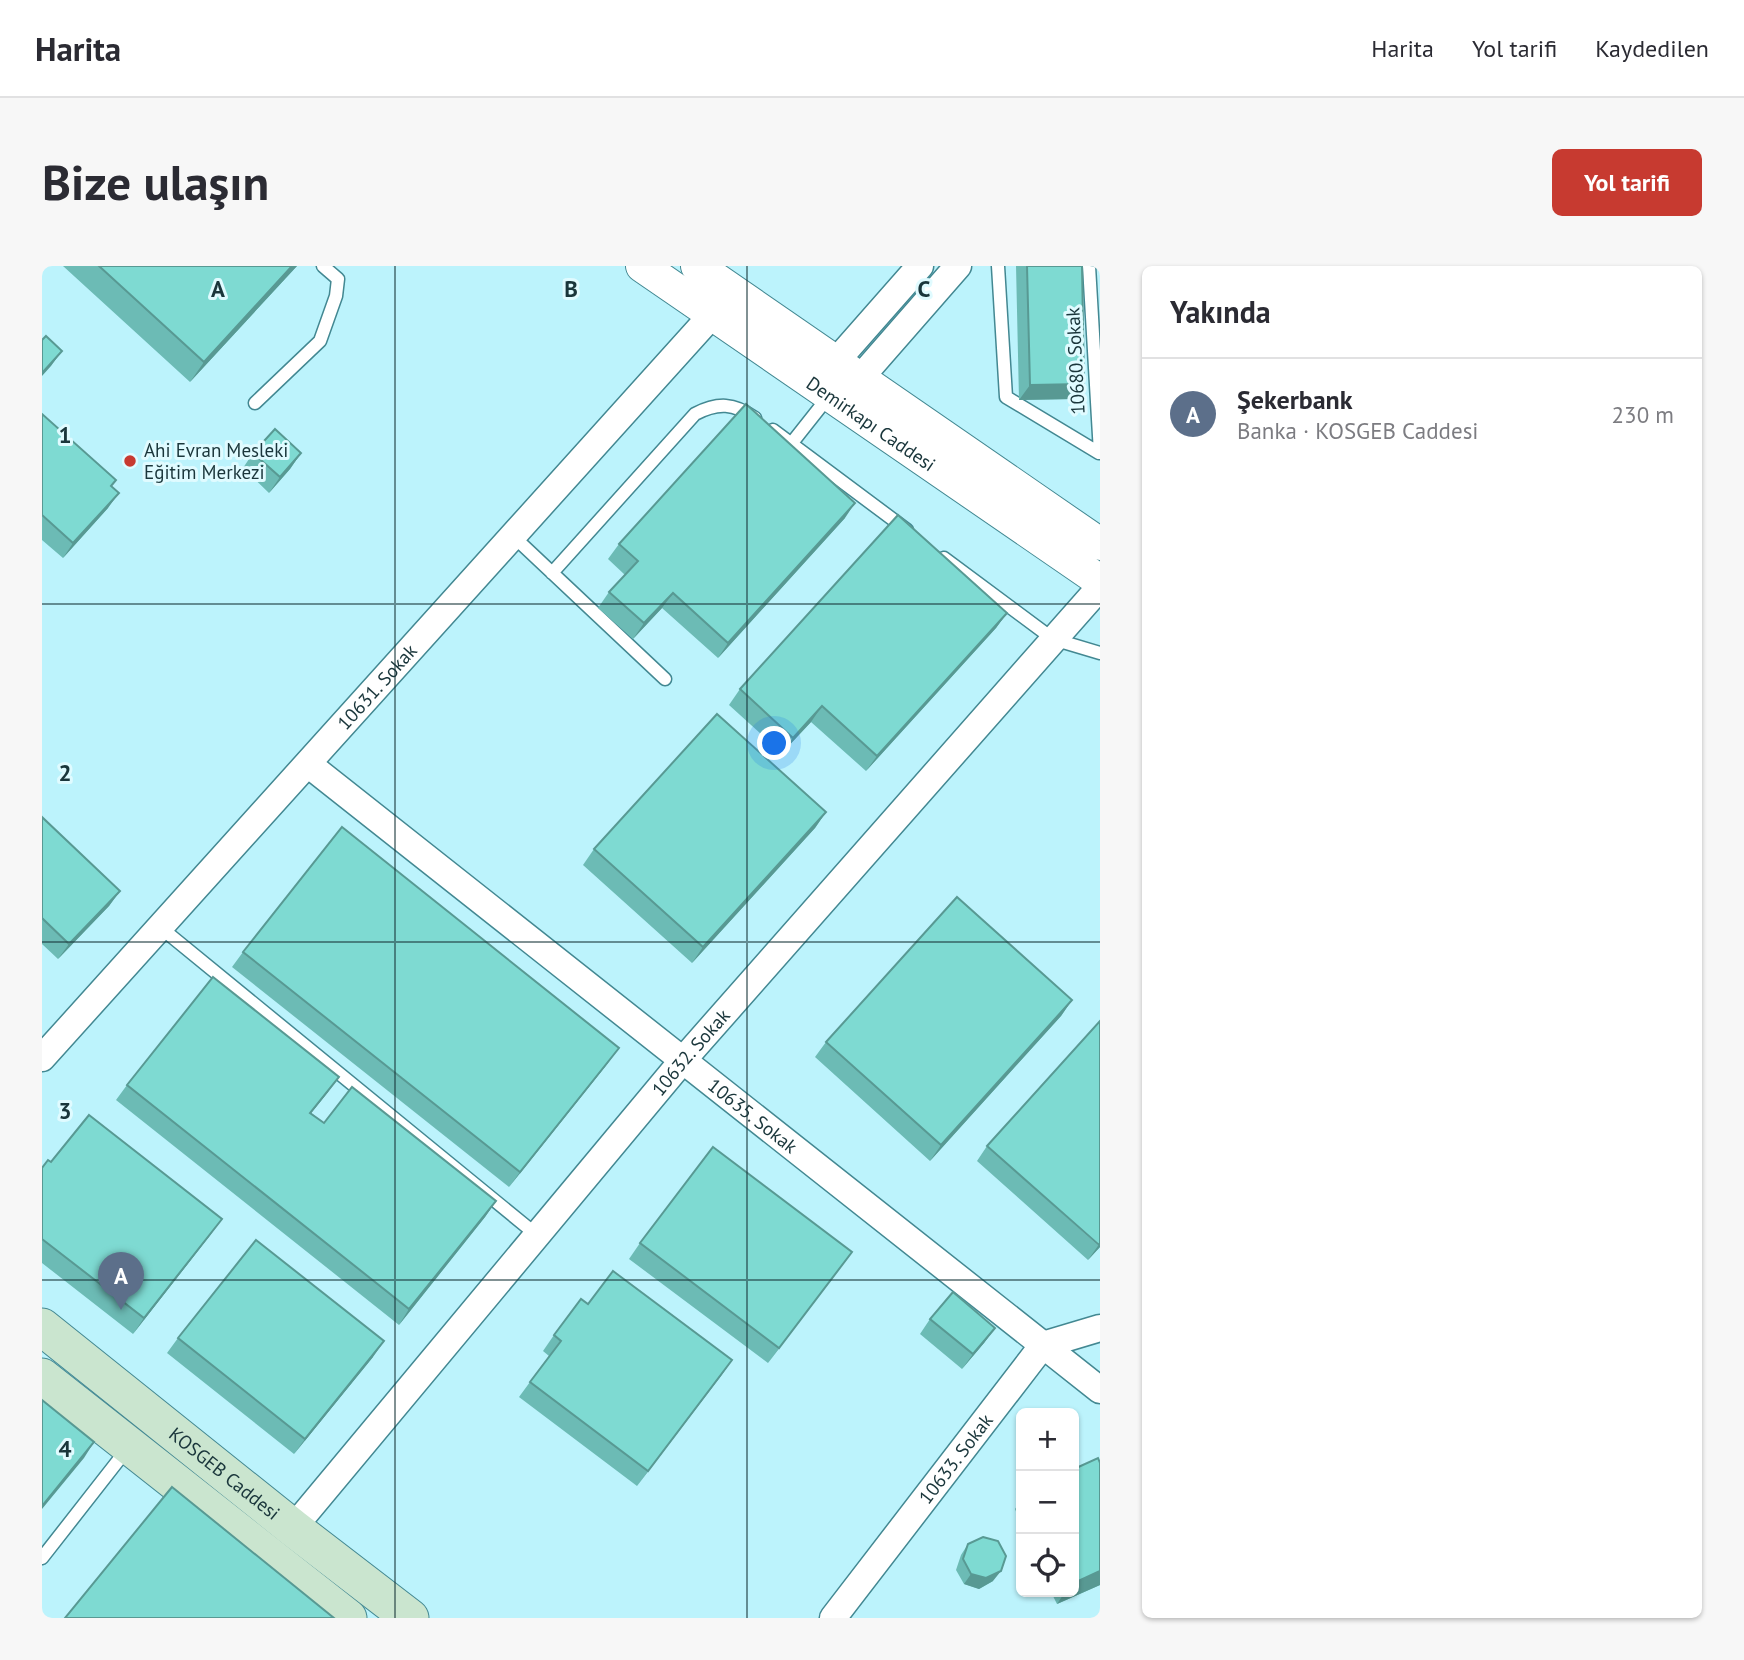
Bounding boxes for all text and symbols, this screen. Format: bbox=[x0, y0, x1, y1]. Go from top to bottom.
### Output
text: Harita bbox=[35, 27, 121, 70]
text: Harita bbox=[1371, 33, 1434, 64]
text: Yol tarifi bbox=[1472, 33, 1557, 64]
text: Kaydedilen bbox=[1595, 33, 1709, 64]
button: Yol tarifi bbox=[1552, 149, 1702, 216]
text: Bize ulaşın bbox=[42, 150, 269, 214]
text: A bbox=[211, 274, 225, 303]
text: B bbox=[564, 274, 578, 303]
text: C bbox=[918, 274, 931, 303]
text: Yakında bbox=[1170, 292, 1271, 331]
street label: 10680. Sokak bbox=[1060, 307, 1090, 415]
street label: Demirkapı Caddesi bbox=[802, 371, 940, 476]
text: Şekerbank bbox=[1237, 383, 1353, 416]
text: A bbox=[1186, 400, 1200, 429]
text: 230 m bbox=[1612, 400, 1674, 429]
text: Banka · KOSGEB Caddesi bbox=[1237, 416, 1479, 445]
text: 1 bbox=[58, 420, 72, 449]
place label: Ahi Evran Mesleki Eğitim Merkezi bbox=[144, 438, 288, 484]
marker: Ahi Evran Mesleki Eğitim Merkezi bbox=[122, 453, 138, 469]
street label: 10631. Sokak bbox=[332, 639, 422, 735]
your location bbox=[757, 726, 791, 760]
text: 2 bbox=[58, 758, 72, 787]
street label: 10632. Sokak bbox=[646, 1004, 735, 1101]
street label: 10635. Sokak bbox=[703, 1073, 802, 1158]
text: 3 bbox=[58, 1096, 72, 1125]
pin: A bbox=[98, 1252, 144, 1310]
map controls bbox=[1016, 1408, 1079, 1597]
button: + bbox=[1016, 1408, 1079, 1471]
street label: 10633. Sokak bbox=[913, 1409, 998, 1509]
street label: KOSGEB Caddesi bbox=[164, 1422, 285, 1525]
text: 4 bbox=[58, 1434, 72, 1463]
button: − bbox=[1016, 1471, 1079, 1534]
button: locate bbox=[1016, 1534, 1079, 1597]

